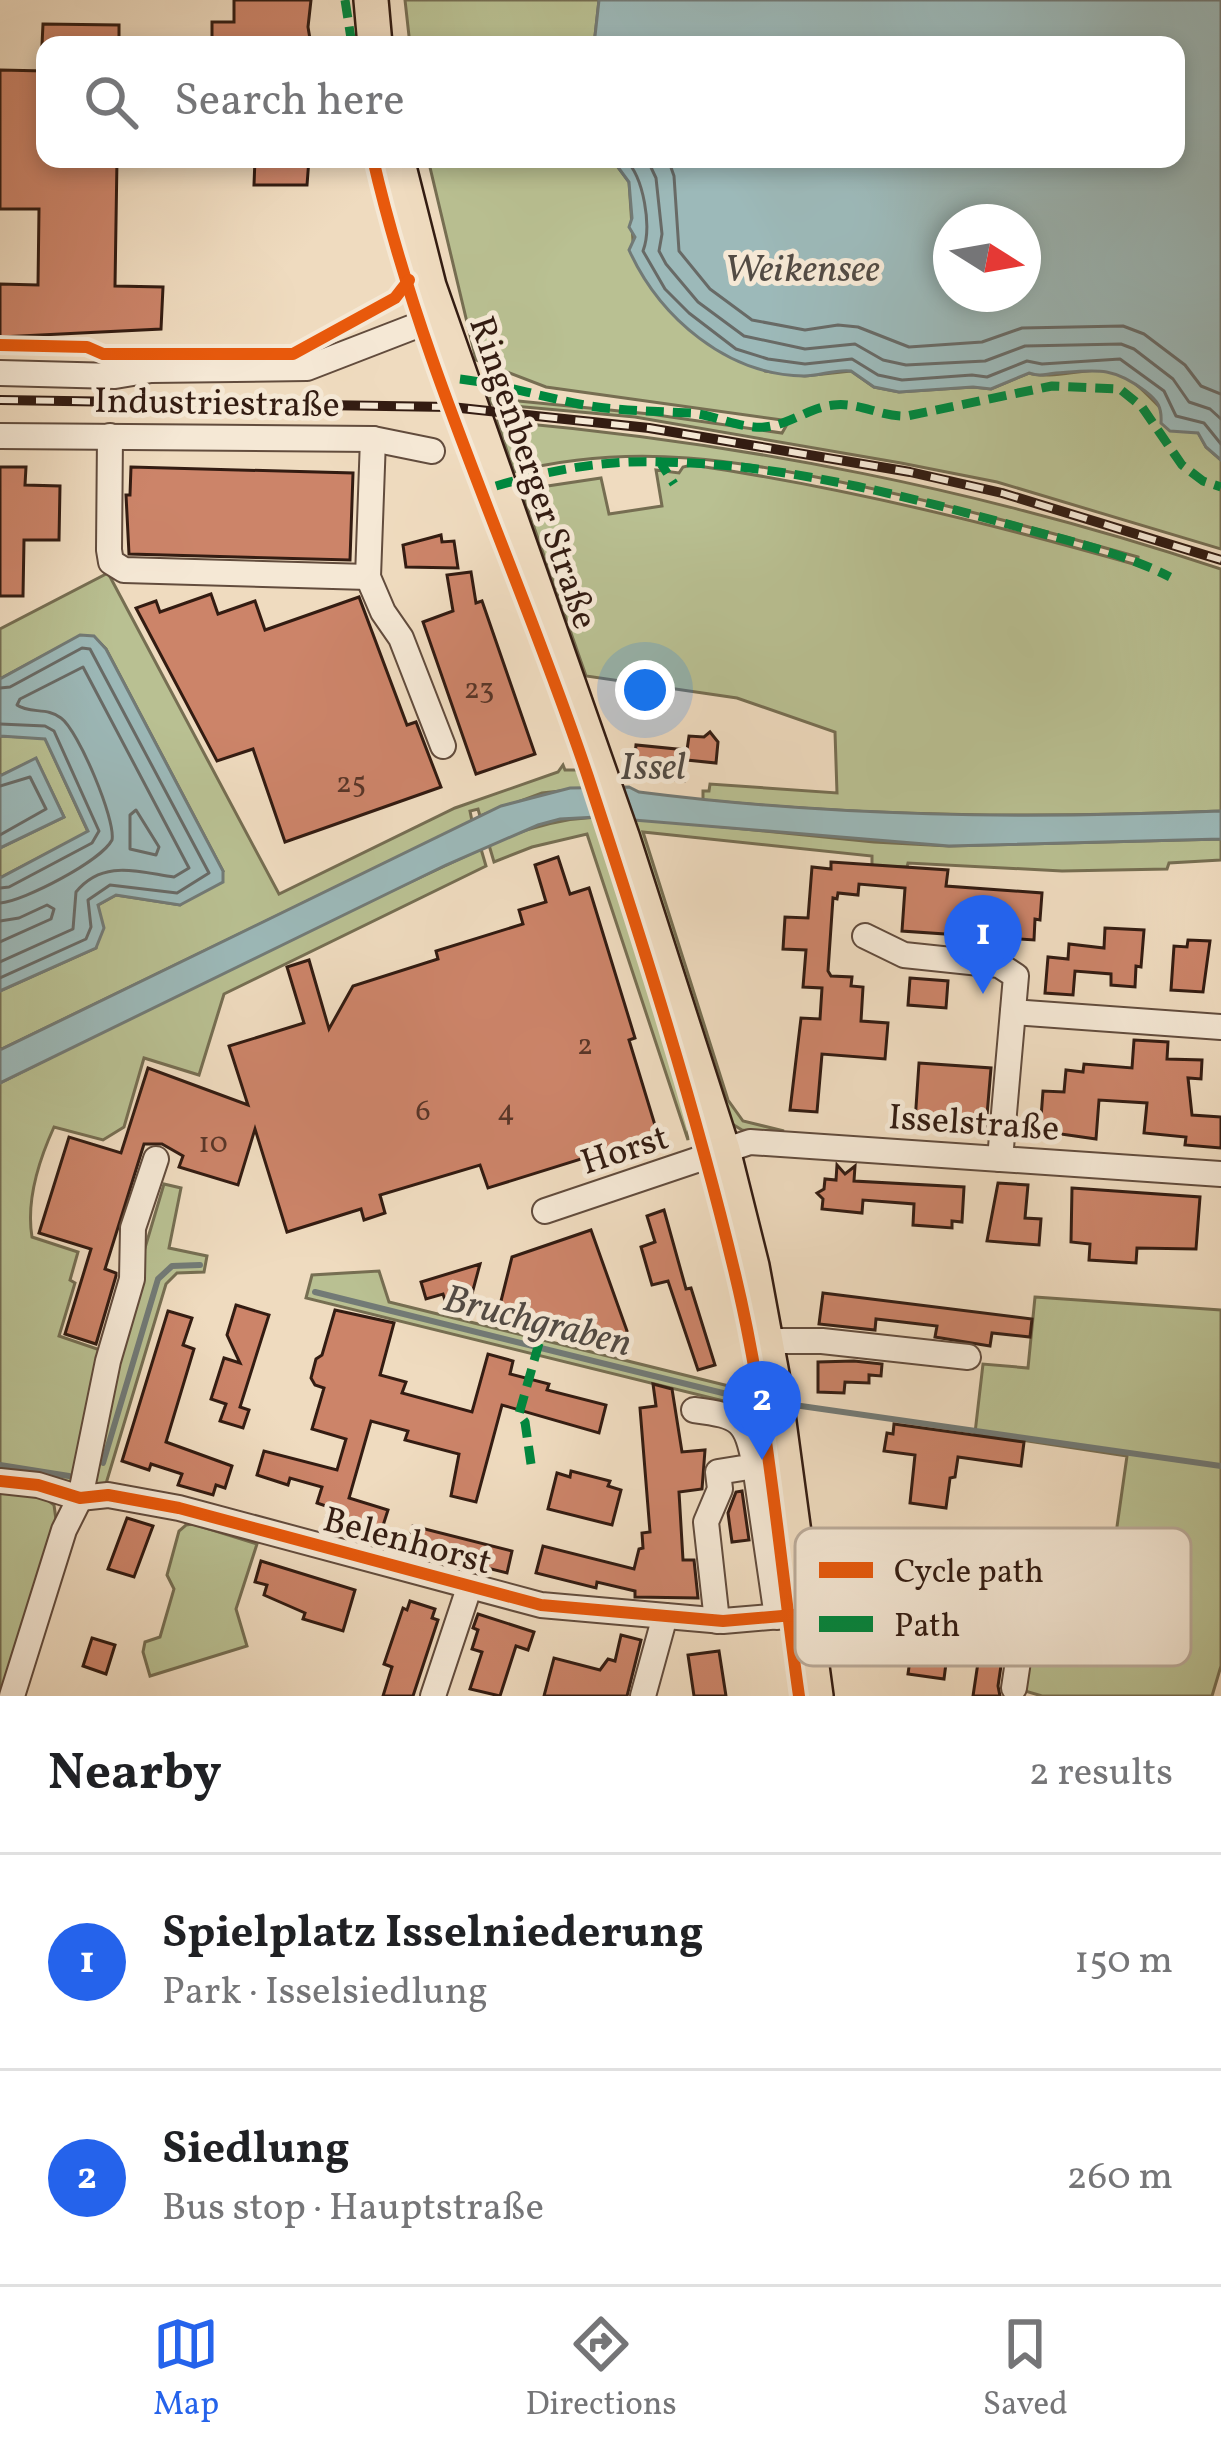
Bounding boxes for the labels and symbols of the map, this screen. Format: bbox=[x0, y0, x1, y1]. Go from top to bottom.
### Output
north arrow bbox=[933, 204, 1041, 312]
water label: Weikensee bbox=[724, 244, 880, 298]
street label: Ringenberger Straße bbox=[454, 310, 608, 636]
street label: Industriestraße bbox=[94, 378, 340, 432]
your location bbox=[615, 660, 675, 720]
house number: 23 bbox=[464, 669, 494, 711]
water label: Issel bbox=[620, 742, 686, 796]
house number: 25 bbox=[336, 763, 366, 805]
pin: 1 bbox=[944, 895, 1022, 994]
house number: 2 bbox=[577, 1025, 593, 1067]
house number: 6 bbox=[415, 1091, 431, 1133]
house number: 4 bbox=[497, 1091, 515, 1133]
street label: Isselstraße bbox=[887, 1094, 1061, 1156]
street label: Horst bbox=[575, 1114, 675, 1189]
house number: 10 bbox=[198, 1123, 228, 1165]
water label: Bruchgraben bbox=[437, 1273, 637, 1372]
pin: 2 bbox=[723, 1361, 801, 1460]
street label: Belenhorst bbox=[317, 1496, 497, 1589]
legend bbox=[795, 1528, 1191, 1666]
text: Cycle path bbox=[894, 1551, 1044, 1597]
text: Path bbox=[894, 1605, 960, 1651]

